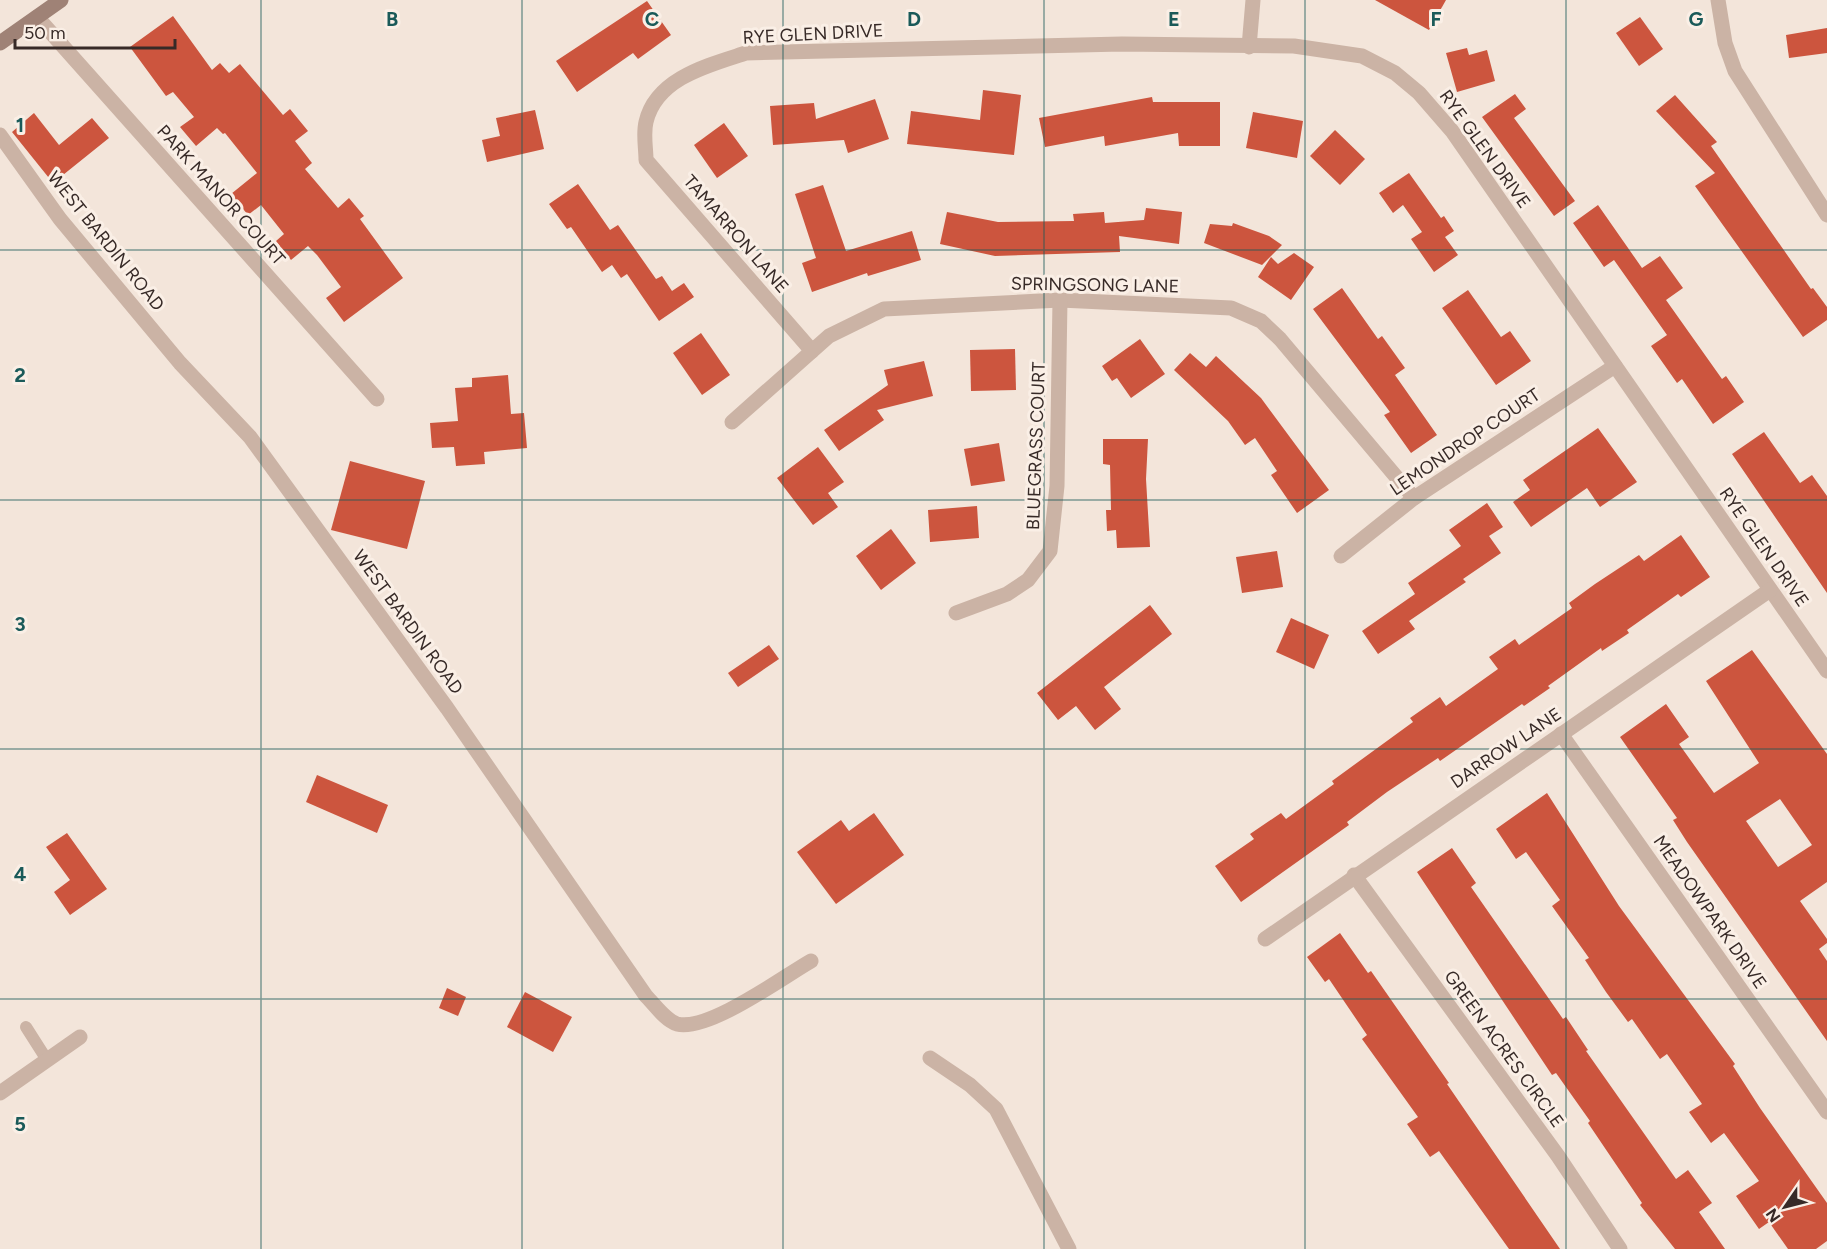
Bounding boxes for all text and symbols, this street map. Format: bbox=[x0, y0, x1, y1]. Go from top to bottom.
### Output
text: B bbox=[386, 7, 398, 31]
text: C bbox=[645, 7, 659, 31]
text: D bbox=[907, 7, 921, 31]
text: E bbox=[1168, 7, 1180, 31]
text: F bbox=[1430, 7, 1442, 31]
text: G bbox=[1689, 7, 1704, 31]
scale bar bbox=[15, 12, 176, 50]
street label: RYE GLEN DRIVE bbox=[742, 19, 884, 49]
text: 50 m bbox=[24, 22, 66, 44]
street label: RYE GLEN DRIVE bbox=[1435, 86, 1535, 212]
text: 1 bbox=[16, 113, 24, 137]
street label: PARK MANOR COURT bbox=[152, 120, 290, 270]
street label: WEST BARDIN ROAD bbox=[43, 167, 169, 315]
street label: TAMARRON LANE bbox=[679, 170, 793, 298]
street label: SPRINGSONG LANE bbox=[1011, 273, 1179, 297]
street label: BLUEGRASS COURT bbox=[1022, 361, 1050, 530]
text: 2 bbox=[14, 363, 26, 387]
street label: LEMONDROP COURT bbox=[1386, 384, 1544, 500]
street label: RYE GLEN DRIVE bbox=[1715, 483, 1813, 611]
street label: WEST BARDIN ROAD bbox=[348, 545, 468, 699]
text: 3 bbox=[14, 612, 26, 636]
street label: DARROW LANE bbox=[1446, 703, 1566, 793]
street label: MEADOWPARK DRIVE bbox=[1649, 831, 1771, 993]
text: 4 bbox=[14, 862, 27, 886]
street label: GREEN ACRES CIRCLE bbox=[1440, 966, 1568, 1132]
text: 5 bbox=[14, 1112, 26, 1136]
north arrow bbox=[1755, 1177, 1815, 1237]
text: N bbox=[1762, 1205, 1784, 1226]

